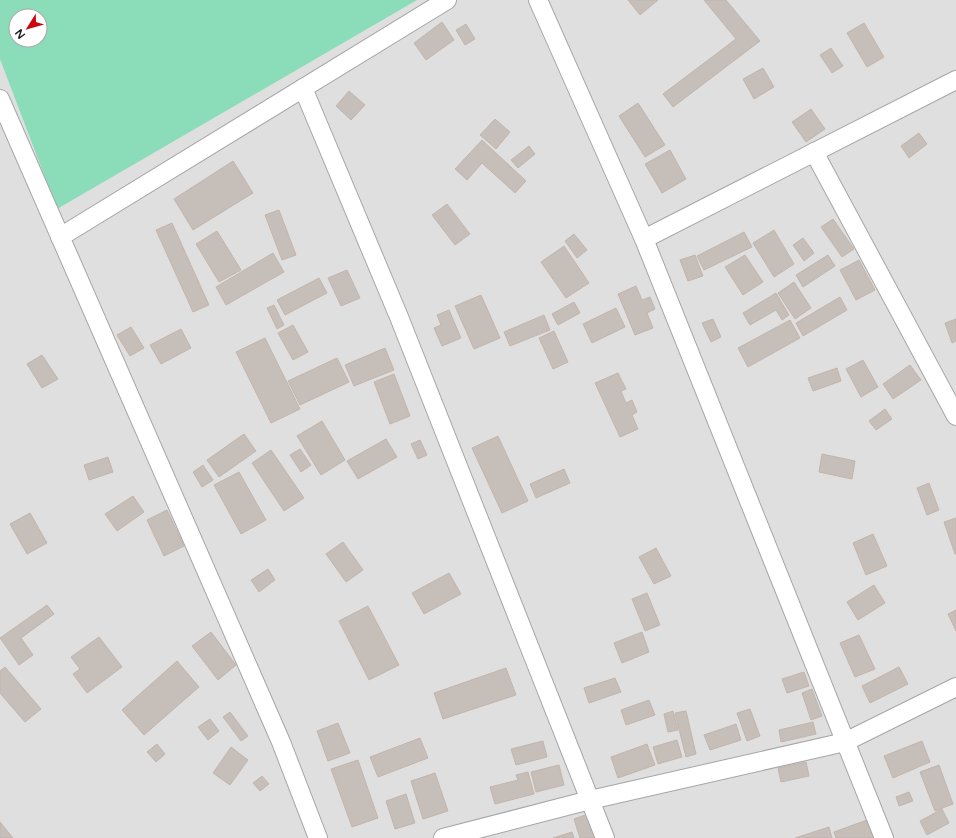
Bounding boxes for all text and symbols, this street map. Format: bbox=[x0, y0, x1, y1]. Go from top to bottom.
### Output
north arrow bbox=[8, 8, 48, 48]
text: N bbox=[13, 26, 28, 41]

